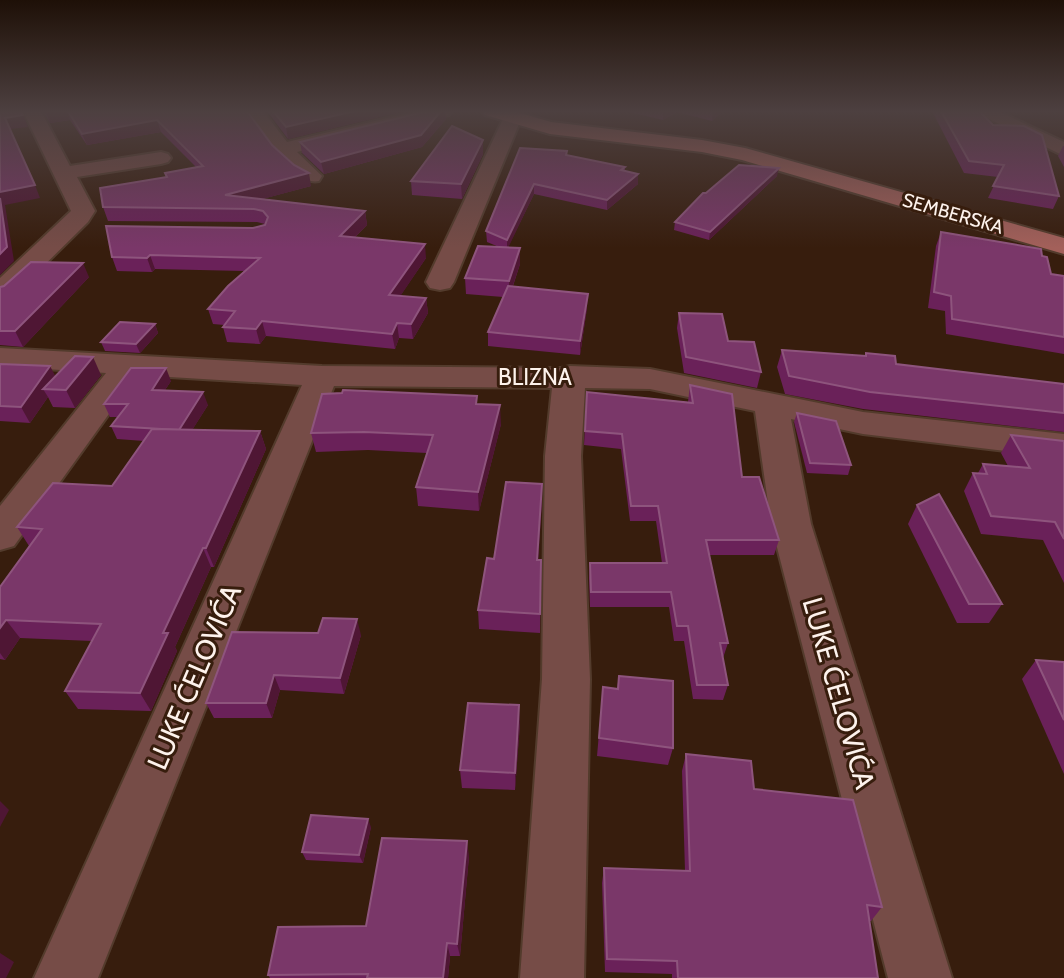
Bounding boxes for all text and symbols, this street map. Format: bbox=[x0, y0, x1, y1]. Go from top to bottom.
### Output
street label: SEMBERSKA bbox=[900, 188, 1006, 239]
street label: BLIZNA bbox=[498, 363, 572, 391]
street label: LUKE ĆELOVIĆA bbox=[140, 579, 249, 775]
street label: LUKE ĆELOVIĆA bbox=[795, 593, 883, 793]

